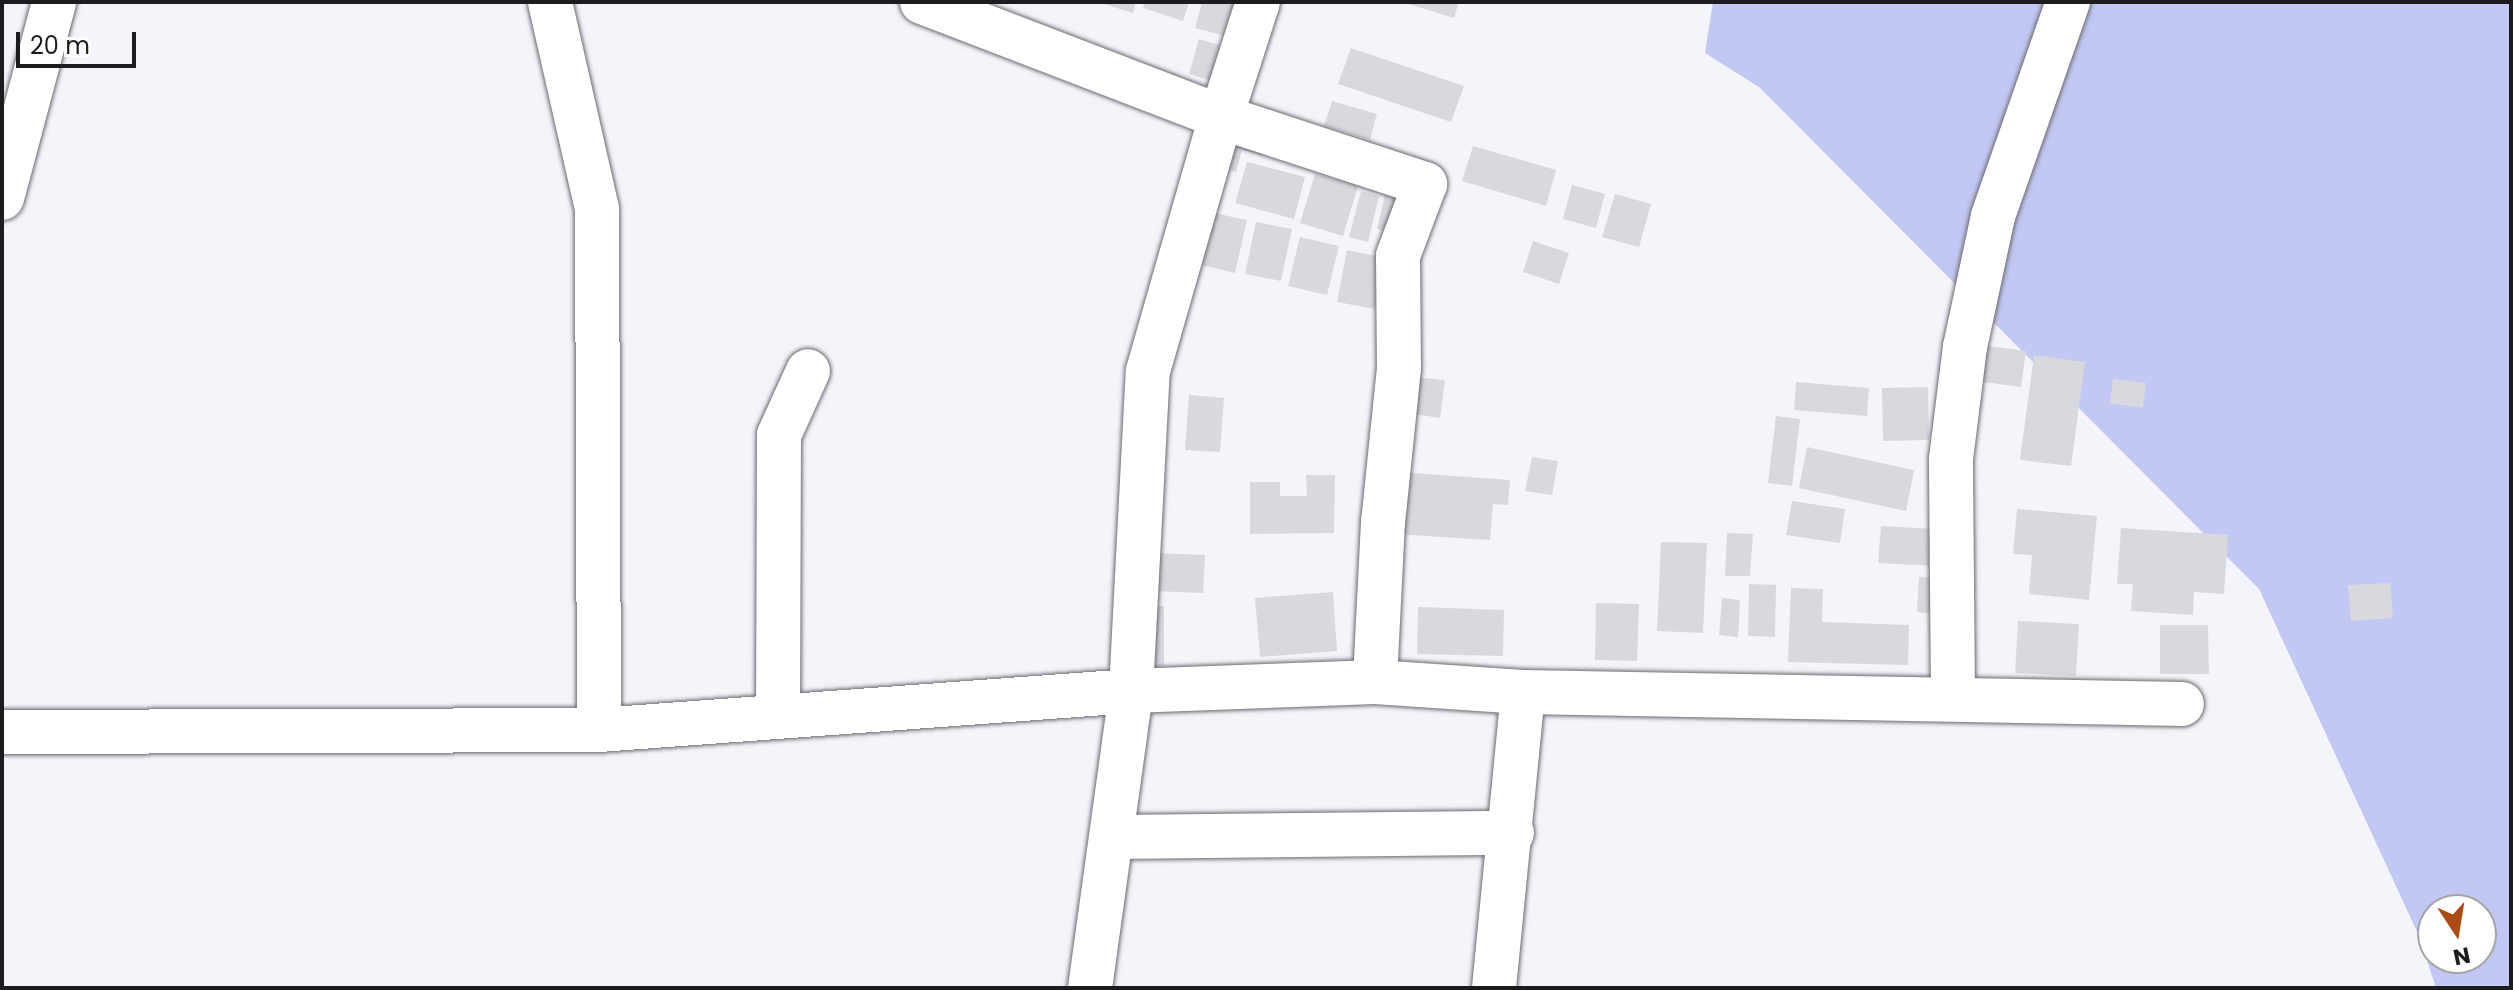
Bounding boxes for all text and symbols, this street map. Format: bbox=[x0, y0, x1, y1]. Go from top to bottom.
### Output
scale bar bbox=[20, 16, 140, 66]
text: 20 m bbox=[30, 29, 90, 62]
north arrow bbox=[2417, 894, 2497, 974]
text: N bbox=[2450, 939, 2473, 973]

